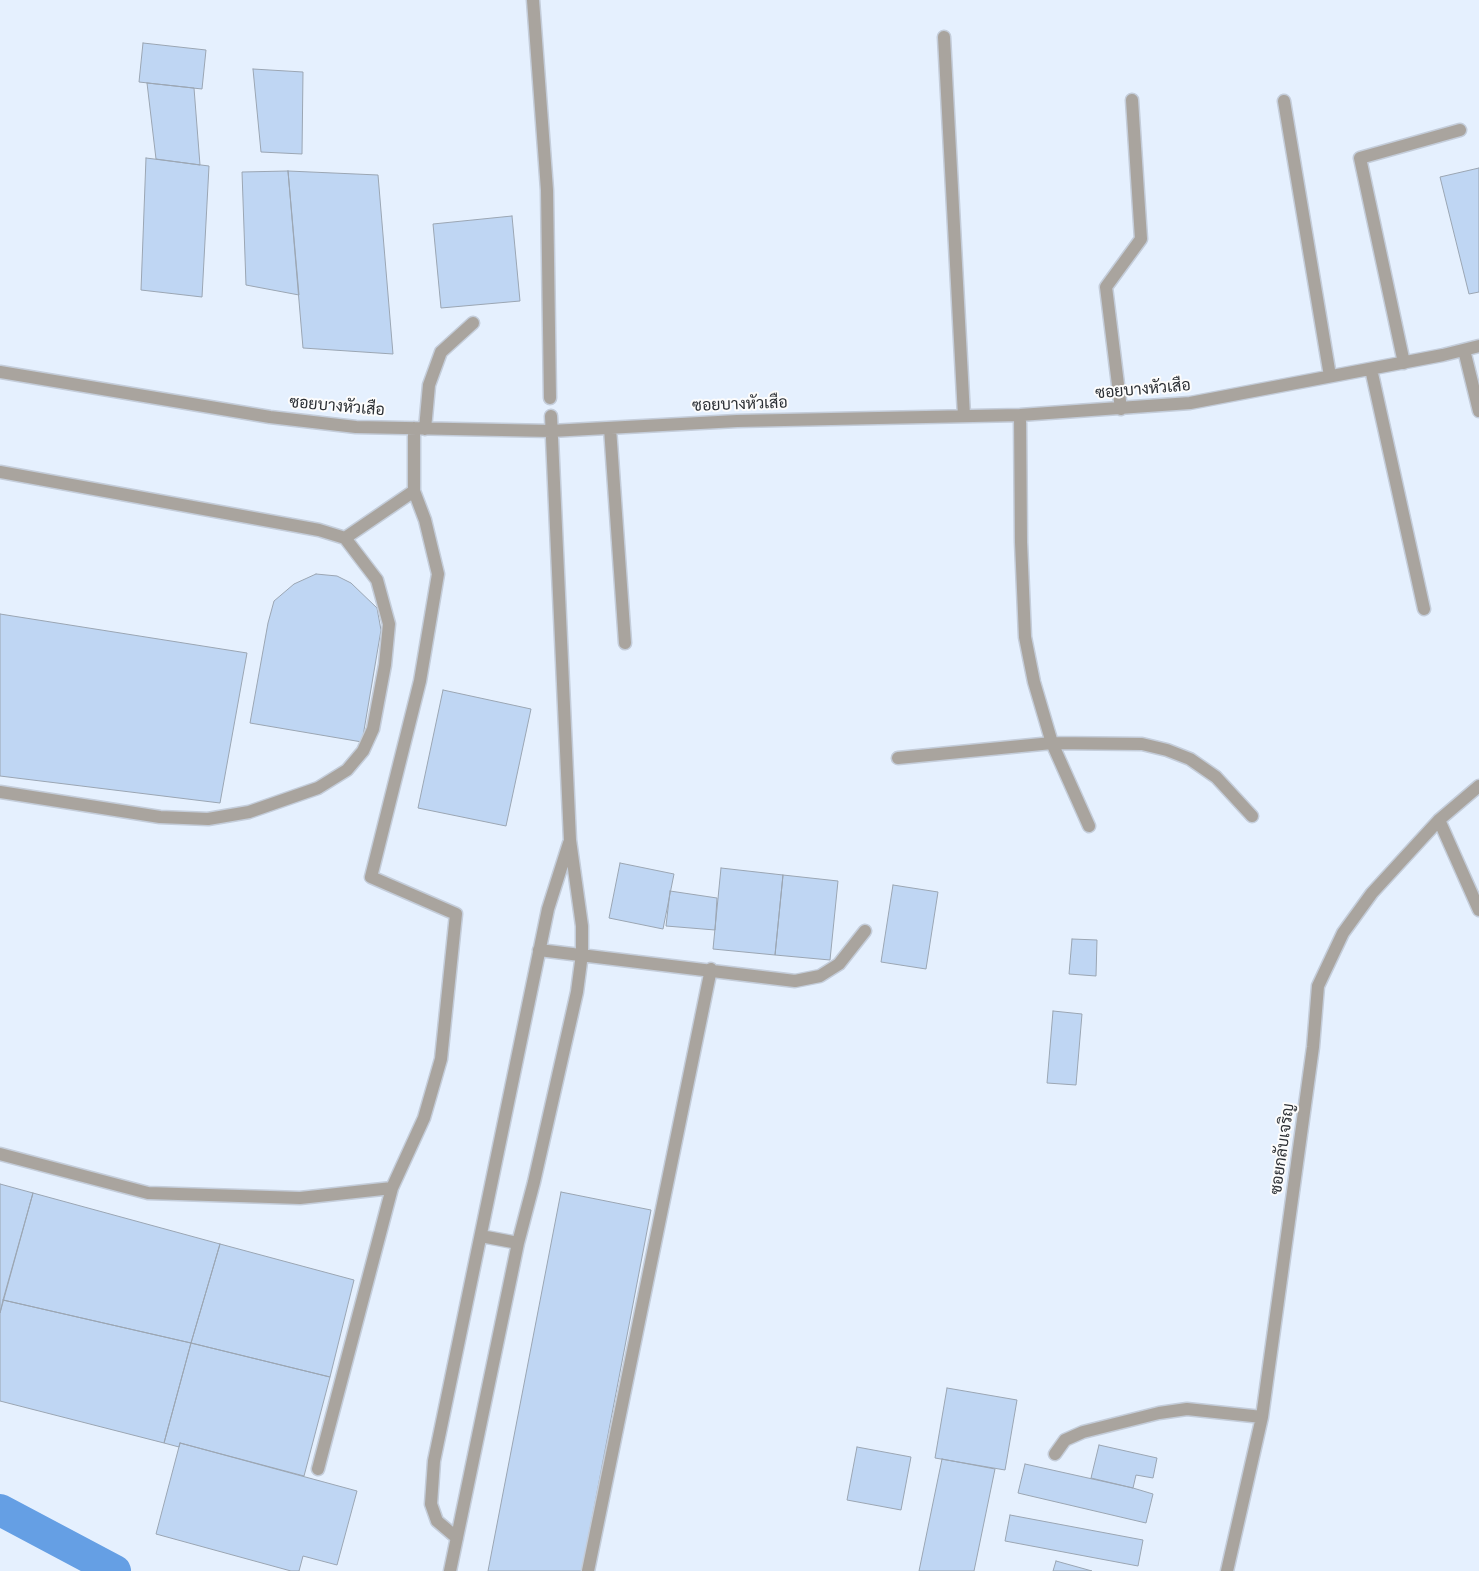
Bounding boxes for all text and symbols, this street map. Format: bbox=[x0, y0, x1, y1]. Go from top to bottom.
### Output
street label: ซอยบางหัวเสือ bbox=[1094, 376, 1192, 404]
street label: ซอยบางหัวเสือ bbox=[288, 393, 386, 421]
street label: ซอยบางหัวเสือ bbox=[692, 394, 788, 416]
street label: ซอยกลับเจริญ bbox=[1267, 1102, 1299, 1196]

